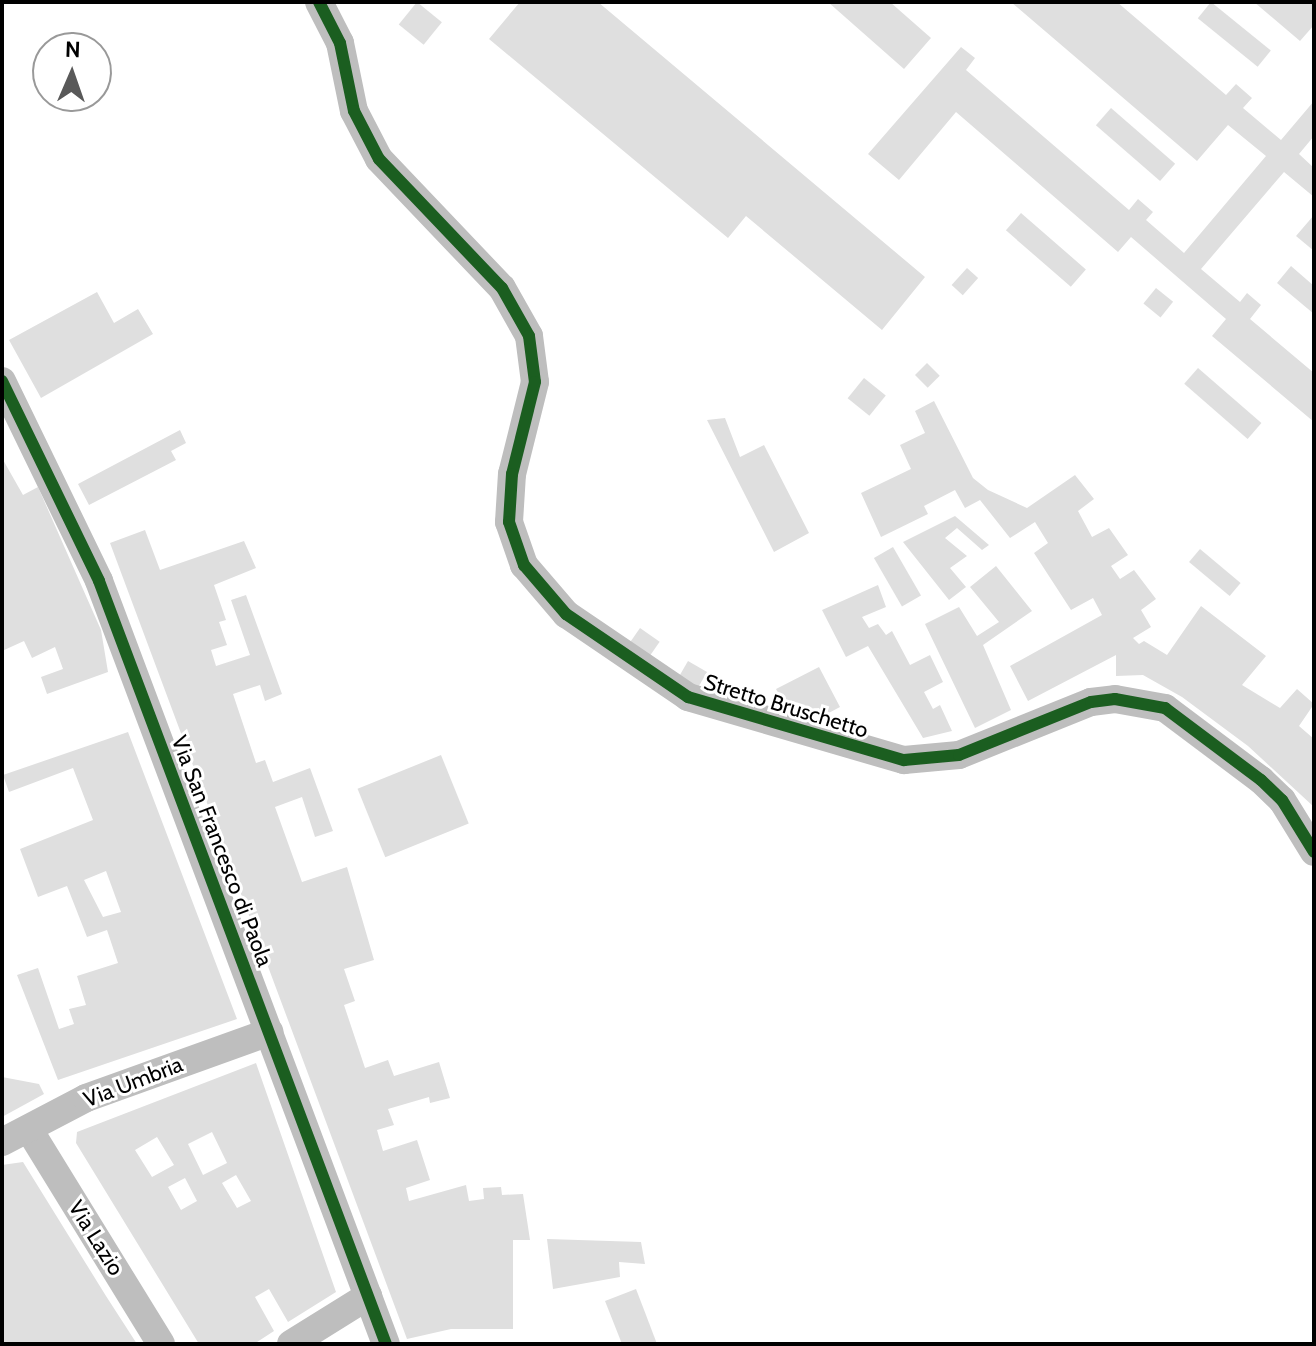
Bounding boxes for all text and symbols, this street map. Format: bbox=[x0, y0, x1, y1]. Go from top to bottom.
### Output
north arrow bbox=[32, 32, 112, 112]
text: N bbox=[65, 36, 81, 63]
street label: Stretto Bruschetto bbox=[701, 668, 871, 744]
street label: Via San Francesco di Paola bbox=[166, 732, 278, 970]
street label: Via Umbria bbox=[80, 1051, 186, 1113]
street label: Via Lazio bbox=[63, 1196, 129, 1280]

